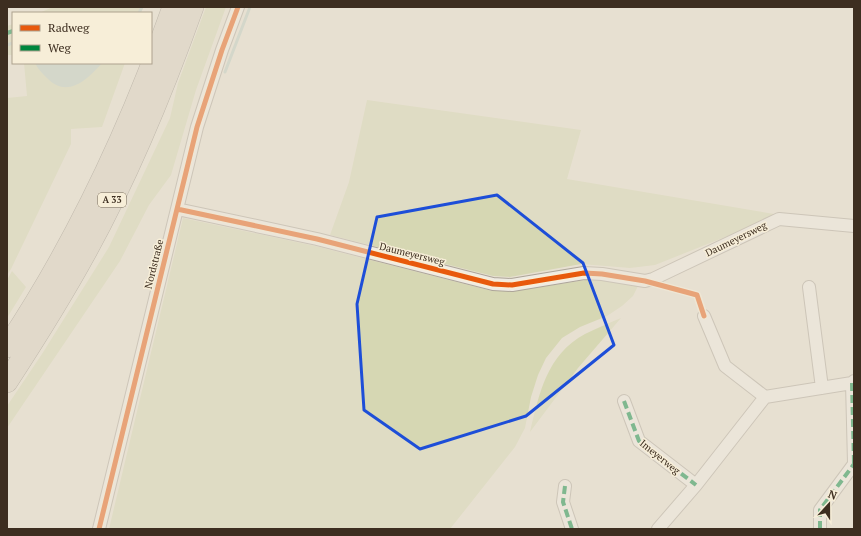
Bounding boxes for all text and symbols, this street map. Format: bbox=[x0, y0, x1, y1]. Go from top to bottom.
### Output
legend bbox=[12, 12, 152, 64]
text: Radweg bbox=[48, 20, 90, 35]
text: Weg bbox=[48, 40, 71, 55]
road number: A 33 bbox=[98, 193, 126, 207]
street label: Daumeyersweg bbox=[703, 218, 770, 260]
street label: Nordstraße bbox=[142, 238, 166, 290]
street label: Daumeyersweg bbox=[378, 240, 447, 269]
street label: Imeyerweg bbox=[637, 437, 683, 478]
north arrow bbox=[809, 484, 849, 524]
text: N bbox=[826, 487, 840, 503]

